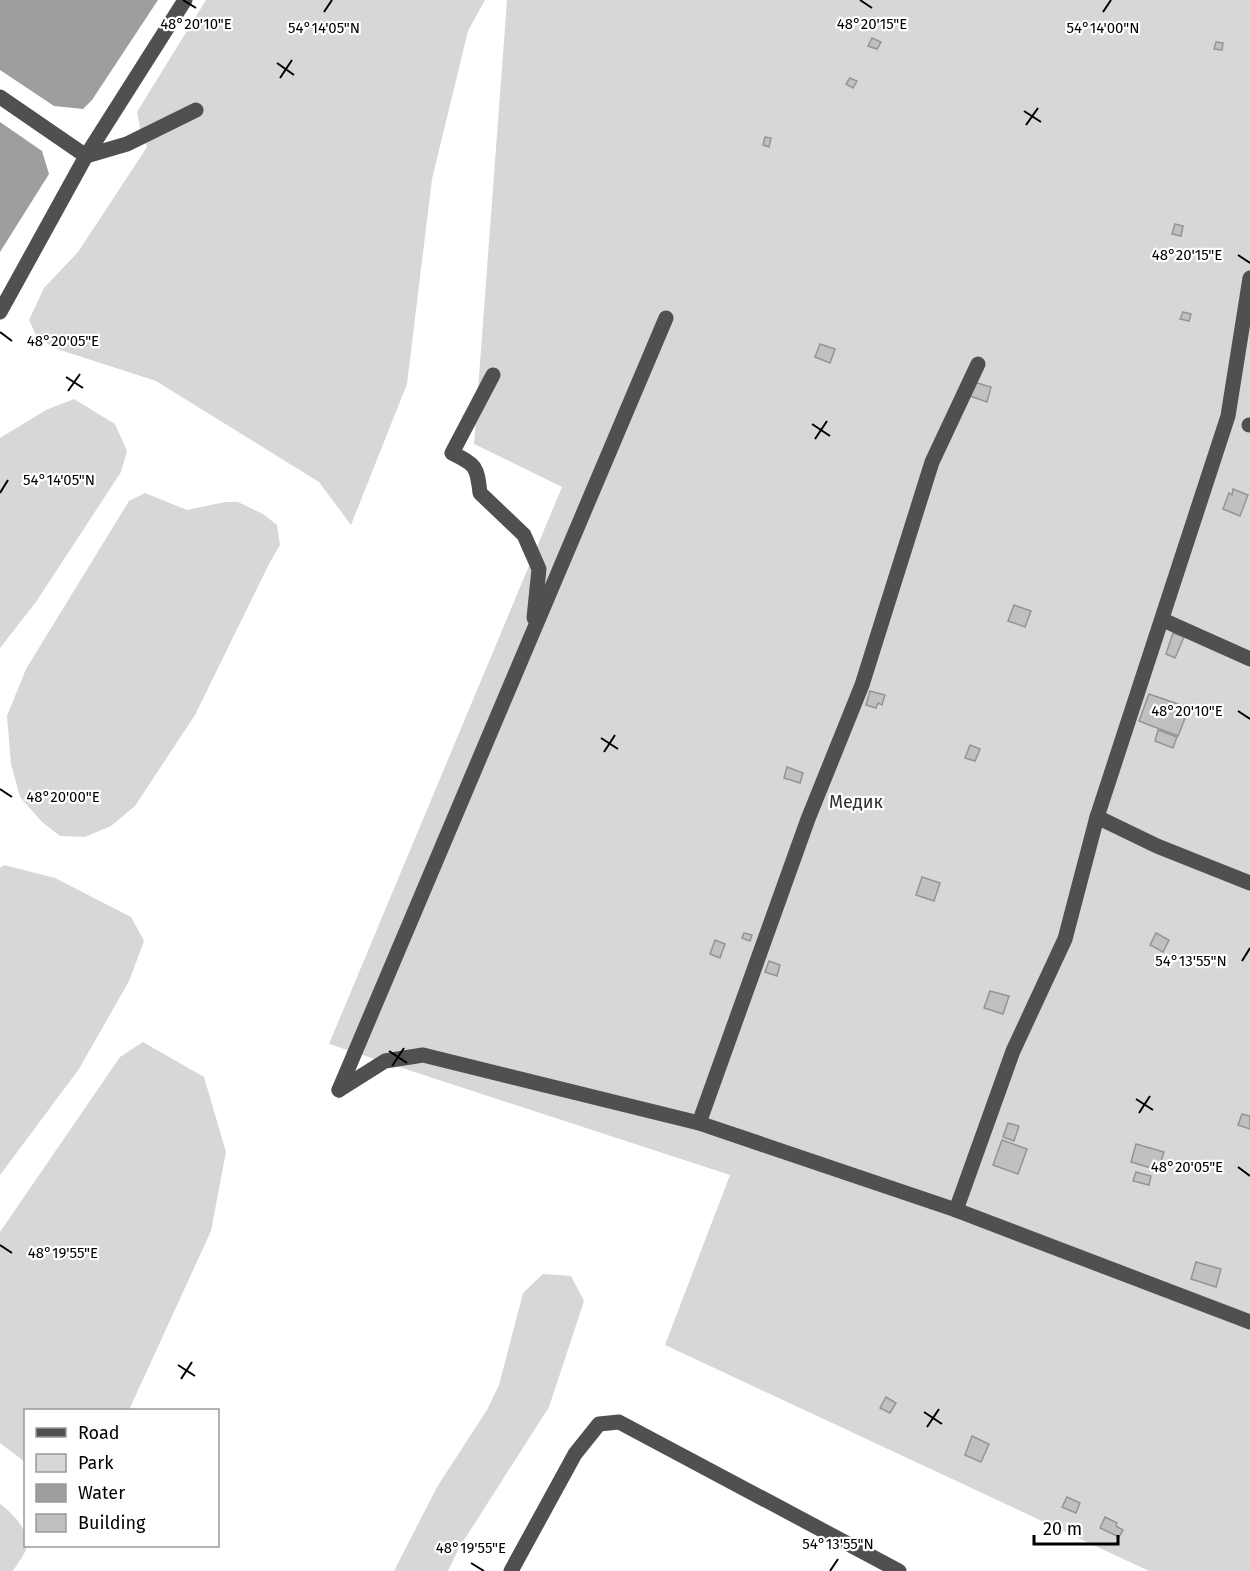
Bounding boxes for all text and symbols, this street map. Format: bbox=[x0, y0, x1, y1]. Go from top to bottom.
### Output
text: 48°20'10"E bbox=[160, 15, 232, 33]
text: 48°20'15"E bbox=[837, 15, 907, 33]
text: 54°14'05"N bbox=[288, 19, 360, 37]
text: 54°14'00"N bbox=[1066, 19, 1140, 37]
text: 48°20'15"E bbox=[1152, 246, 1222, 264]
text: 48°20'05"E bbox=[27, 332, 99, 350]
text: 54°14'05"N bbox=[23, 471, 95, 489]
text: 48°20'10"E bbox=[1151, 702, 1223, 720]
text: 48°20'00"E bbox=[26, 788, 100, 806]
park label: Медик bbox=[829, 791, 884, 813]
text: 54°13'55"N bbox=[1155, 952, 1227, 970]
text: 48°20'05"E bbox=[1151, 1158, 1223, 1176]
text: 48°19'55"E bbox=[28, 1244, 98, 1262]
legend bbox=[24, 1409, 219, 1547]
text: Road bbox=[78, 1422, 120, 1444]
text: Park bbox=[78, 1452, 114, 1474]
text: Water bbox=[78, 1482, 125, 1504]
scale bar bbox=[1034, 1508, 1118, 1546]
text: Building bbox=[78, 1512, 146, 1534]
text: 20 m bbox=[1043, 1518, 1082, 1540]
text: 54°13'55"N bbox=[802, 1535, 874, 1553]
text: 48°19'55"E bbox=[436, 1539, 506, 1557]

